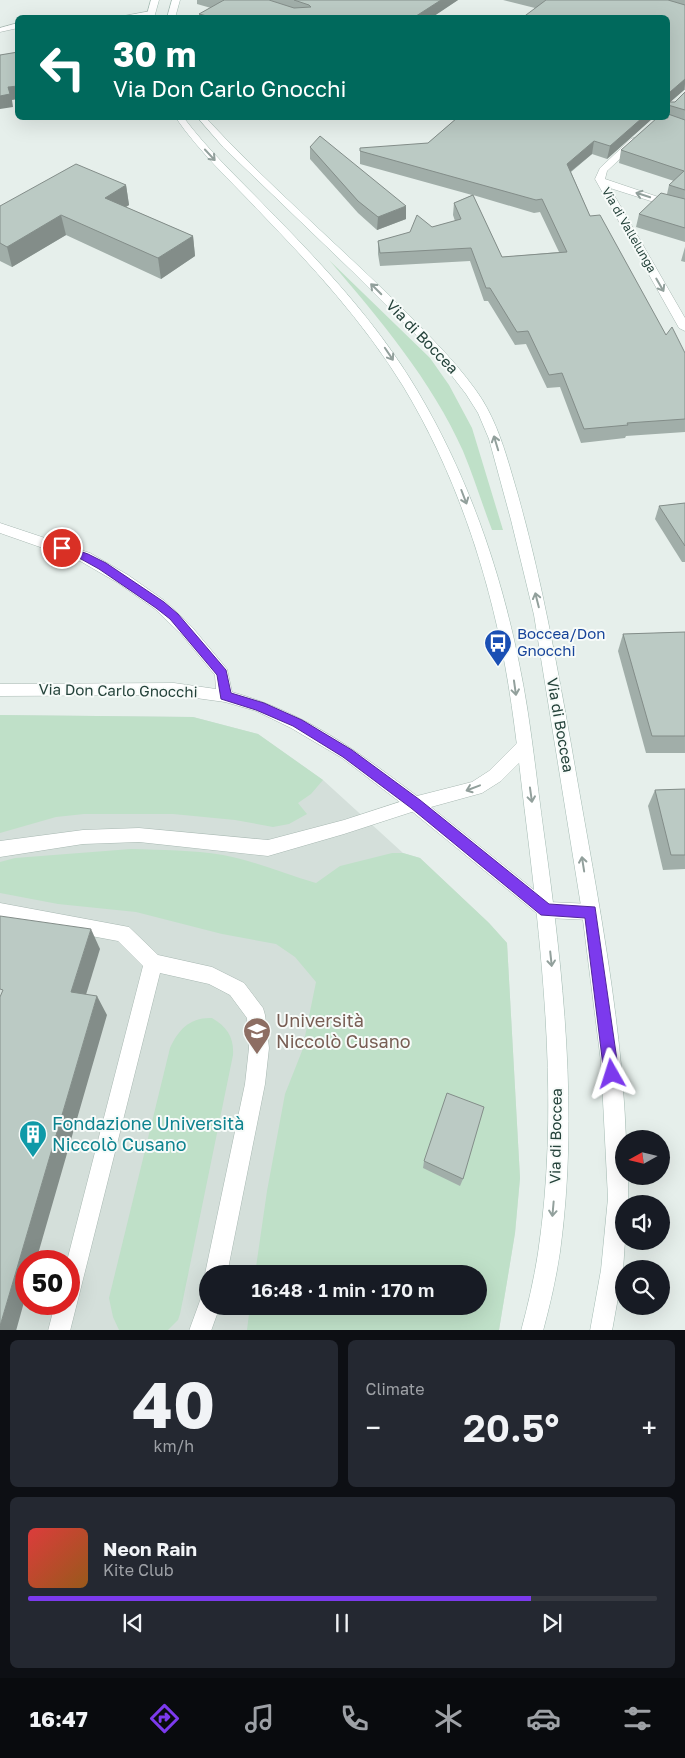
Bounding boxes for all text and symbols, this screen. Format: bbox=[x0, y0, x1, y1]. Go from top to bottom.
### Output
text: 30 m bbox=[113, 33, 196, 75]
icon: left bbox=[30, 35, 95, 100]
text: Via Don Carlo Gnocchi bbox=[113, 75, 346, 102]
one-way arrow bbox=[204, 149, 216, 162]
street label: Via di Vallelunga bbox=[599, 184, 660, 275]
one-way arrow bbox=[635, 190, 651, 200]
one-way arrow bbox=[656, 277, 666, 291]
one-way arrow bbox=[370, 283, 382, 295]
street label: Via di Boccea bbox=[383, 296, 462, 377]
one-way arrow bbox=[384, 347, 394, 361]
one-way arrow bbox=[490, 435, 500, 451]
one-way arrow bbox=[460, 489, 469, 505]
pin bbox=[41, 527, 83, 569]
icon: arrive bbox=[48, 534, 76, 562]
one-way arrow bbox=[532, 593, 541, 609]
place label: Boccea/Don Gnocchi bbox=[517, 624, 606, 659]
bus stop icon: Boccea/Don Gnocchi bbox=[483, 628, 513, 667]
street label: Via di Boccea bbox=[544, 676, 578, 774]
one-way arrow bbox=[511, 679, 521, 695]
street label: Via Don Carlo Gnocchi bbox=[38, 680, 198, 700]
one-way arrow bbox=[466, 784, 481, 794]
one-way arrow bbox=[526, 787, 536, 803]
one-way arrow bbox=[578, 856, 588, 872]
one-way arrow bbox=[546, 951, 556, 967]
place label: Università Niccolò Cusano bbox=[276, 1009, 411, 1052]
school or university icon: Università Niccolò Cusano bbox=[242, 1016, 272, 1055]
position arrow bbox=[585, 1047, 637, 1099]
street label: Via di Boccea bbox=[545, 1088, 565, 1184]
place label: Fondazione Università Niccolò Cusano bbox=[52, 1112, 244, 1155]
building icon: Fondazione Università Niccolò Cusano bbox=[18, 1119, 48, 1158]
north arrow bbox=[615, 1130, 670, 1185]
map controls bbox=[615, 1130, 670, 1315]
button: sound bbox=[615, 1195, 670, 1250]
one-way arrow bbox=[549, 1200, 558, 1216]
speed limit sign: 50 bbox=[15, 1250, 80, 1315]
button: search bbox=[615, 1260, 670, 1315]
text: 16:48 · 1 min · 170 m bbox=[252, 1278, 434, 1301]
text: 40 bbox=[132, 1364, 215, 1442]
text: Climate bbox=[366, 1379, 425, 1399]
text: 20.5° bbox=[463, 1405, 559, 1450]
text: − bbox=[366, 1411, 381, 1444]
text: + bbox=[642, 1411, 657, 1444]
text: km/h bbox=[153, 1436, 194, 1456]
text: Neon Rain bbox=[103, 1537, 197, 1560]
text: Kite Club bbox=[103, 1560, 174, 1580]
icon: previous bbox=[119, 1609, 147, 1637]
icon: pause bbox=[328, 1609, 356, 1637]
icon: next bbox=[538, 1609, 566, 1637]
icon: directions bbox=[147, 1701, 182, 1736]
icon: music bbox=[242, 1701, 277, 1736]
icon: phone bbox=[337, 1701, 372, 1736]
icon: climate bbox=[431, 1701, 466, 1736]
icon: car bbox=[526, 1701, 561, 1736]
icon: filters bbox=[620, 1701, 655, 1736]
text: 16:47 bbox=[30, 1705, 88, 1732]

